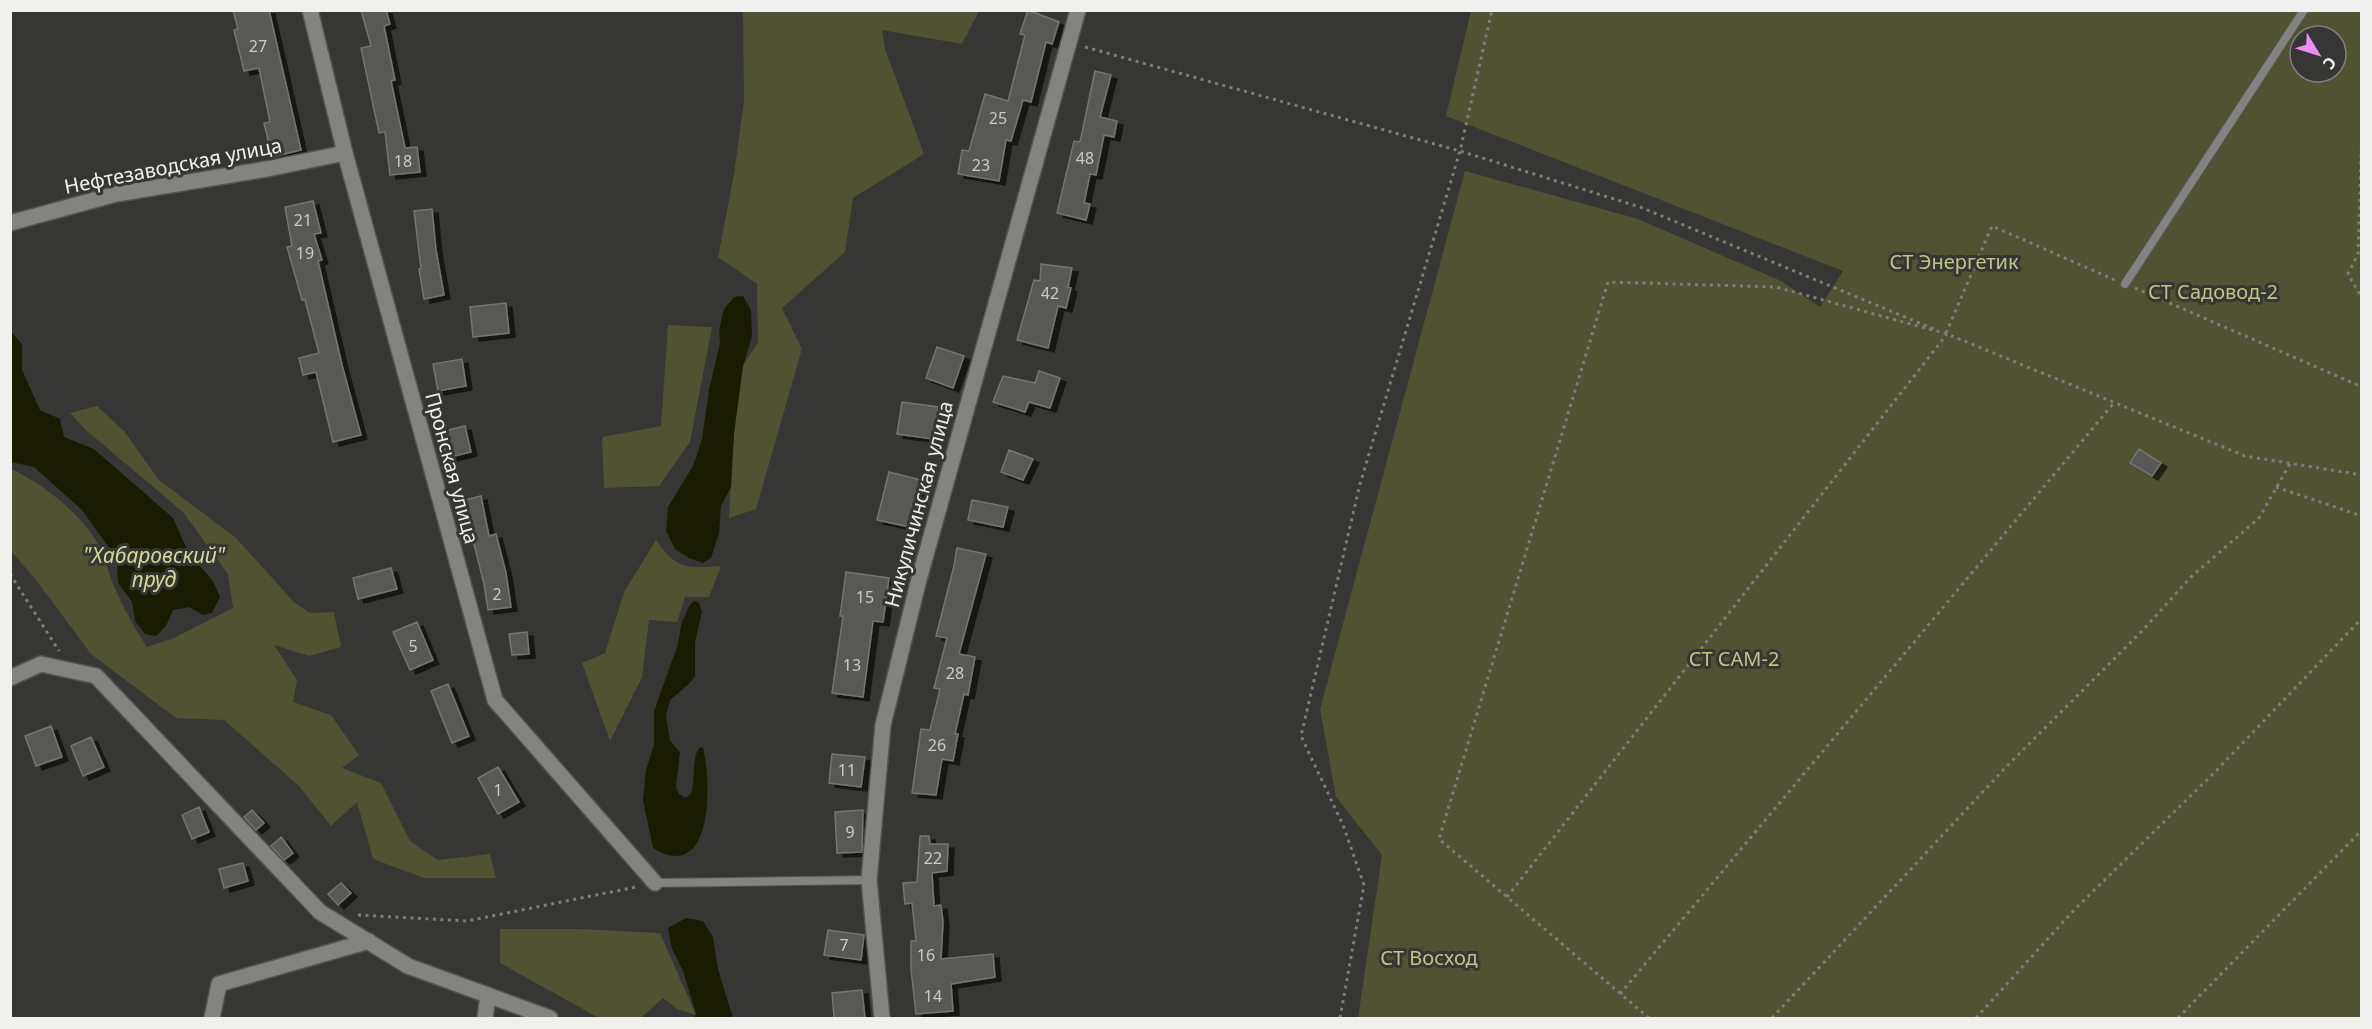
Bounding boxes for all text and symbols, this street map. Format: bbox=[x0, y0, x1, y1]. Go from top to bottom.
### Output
north arrow bbox=[2288, 24, 2348, 84]
house number: 27 bbox=[249, 35, 267, 57]
text: С bbox=[2318, 52, 2342, 74]
house number: 25 bbox=[989, 107, 1007, 129]
street label: Нефтезаводская улица bbox=[62, 131, 284, 200]
house number: 48 bbox=[1076, 147, 1094, 169]
house number: 18 bbox=[394, 150, 412, 172]
house number: 23 bbox=[972, 154, 990, 176]
house number: 21 bbox=[294, 209, 312, 231]
house number: 19 bbox=[296, 242, 314, 264]
park label: СТ Энергетик bbox=[1889, 248, 2019, 275]
park label: СТ Садовод-2 bbox=[2148, 278, 2278, 305]
house number: 42 bbox=[1041, 282, 1059, 304]
street label: Пронская улица bbox=[419, 389, 486, 547]
street label: Никуличинская улица bbox=[878, 398, 959, 610]
water label: "Хабаровский" пруд bbox=[83, 541, 226, 593]
house number: 2 bbox=[492, 583, 502, 605]
house number: 15 bbox=[856, 586, 874, 608]
house number: 5 bbox=[408, 635, 418, 657]
park label: СТ САМ-2 bbox=[1689, 645, 1779, 672]
house number: 13 bbox=[843, 654, 861, 676]
house number: 28 bbox=[946, 662, 964, 684]
house number: 26 bbox=[928, 734, 946, 756]
house number: 11 bbox=[838, 759, 856, 781]
house number: 1 bbox=[493, 779, 503, 801]
house number: 9 bbox=[845, 821, 855, 843]
house number: 22 bbox=[924, 847, 942, 869]
house number: 7 bbox=[839, 934, 849, 956]
house number: 16 bbox=[917, 944, 935, 966]
park label: СТ Восход bbox=[1380, 944, 1478, 971]
house number: 14 bbox=[924, 985, 942, 1007]

